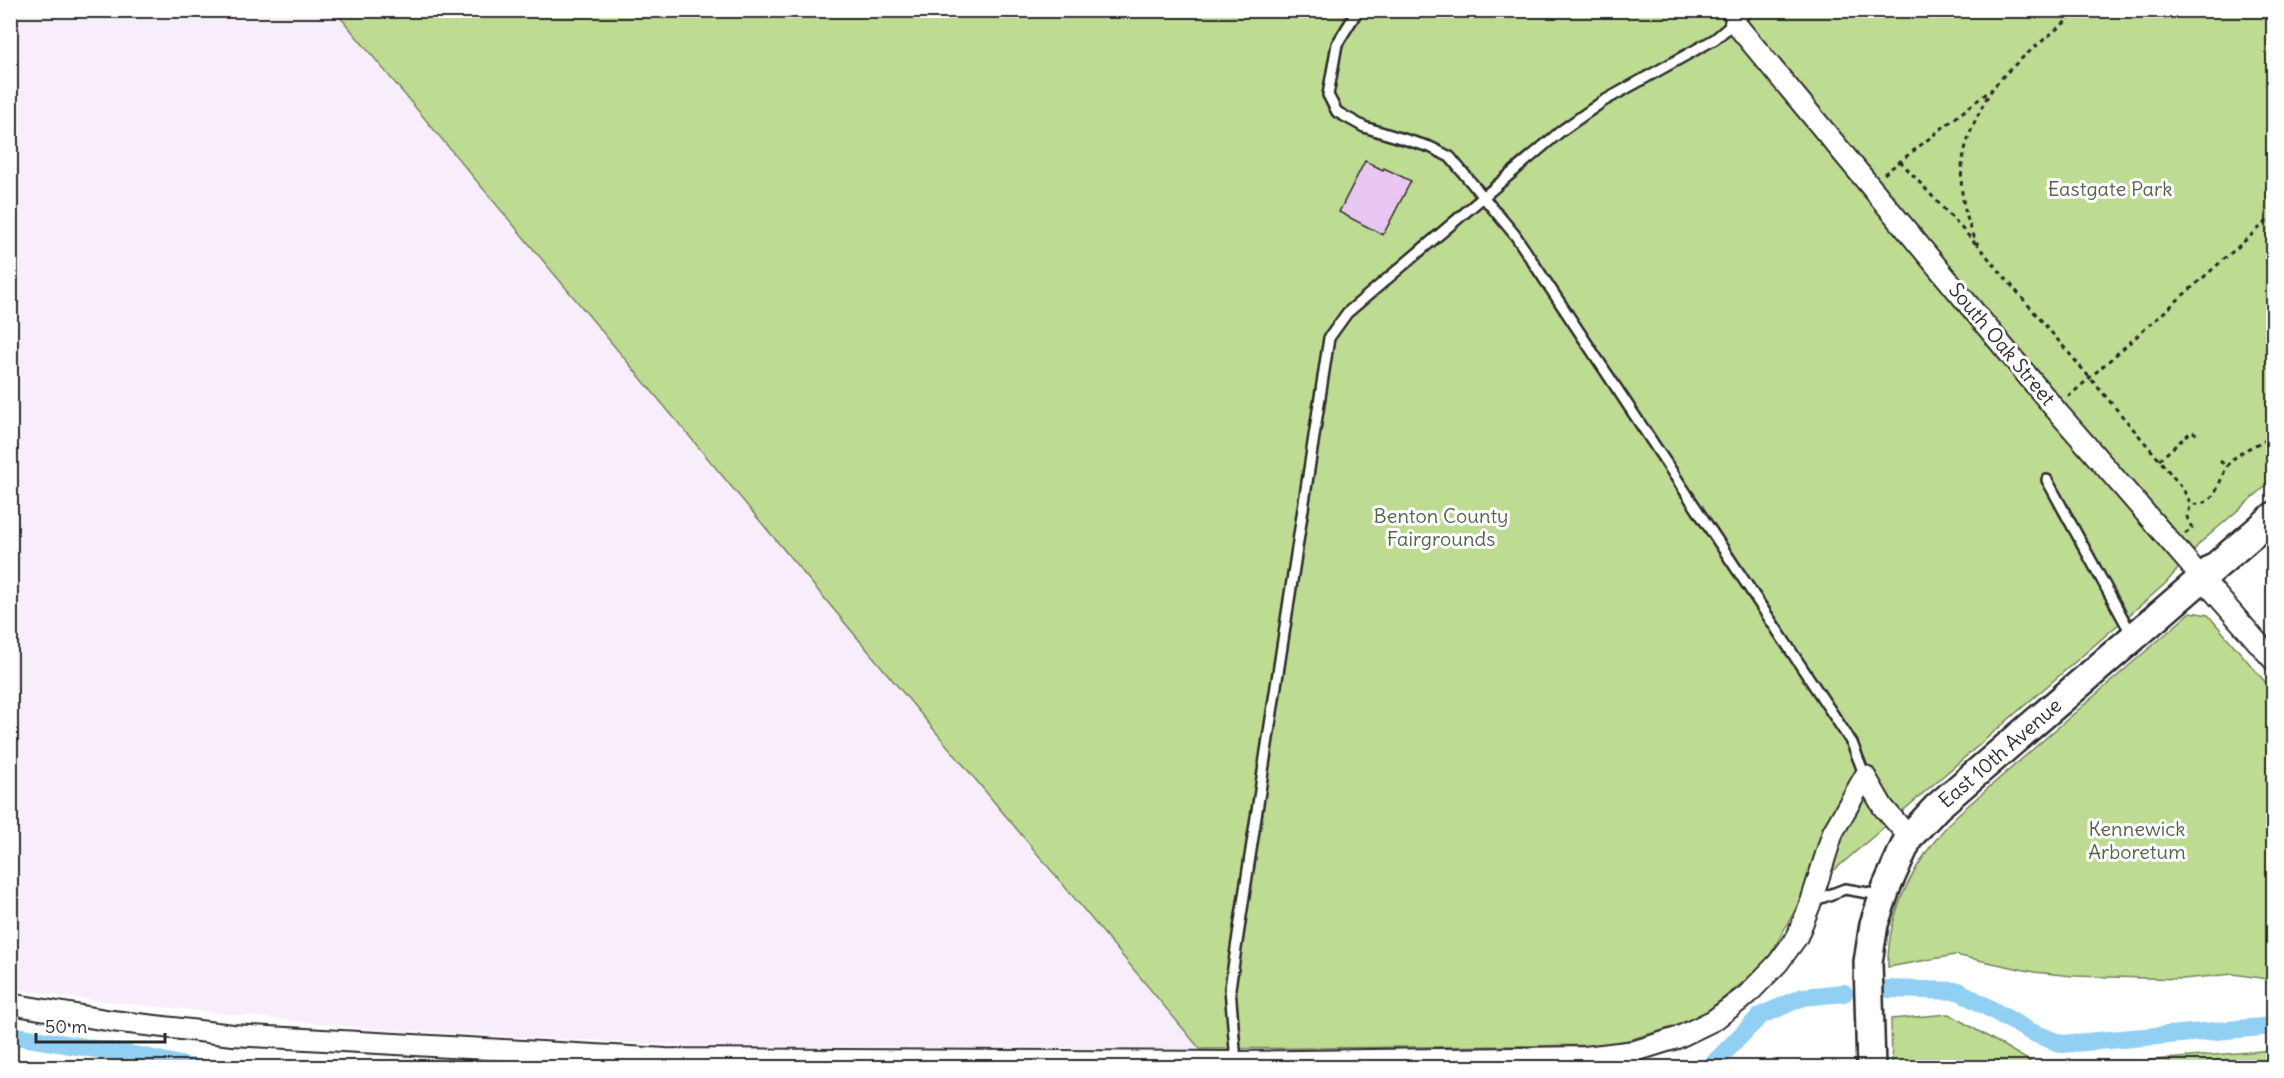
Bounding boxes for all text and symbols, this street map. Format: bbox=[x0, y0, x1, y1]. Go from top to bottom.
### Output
park label: Eastgate Park bbox=[2048, 176, 2172, 201]
street label: South Oak Street bbox=[1944, 277, 2061, 410]
park label: Benton County Fairgrounds bbox=[1374, 503, 1508, 551]
street label: East 10th Avenue bbox=[1933, 692, 2066, 813]
park label: Kennewick Arboretum bbox=[2088, 816, 2186, 864]
scale bar bbox=[36, 1006, 165, 1044]
text: 50 m bbox=[45, 1015, 87, 1038]

